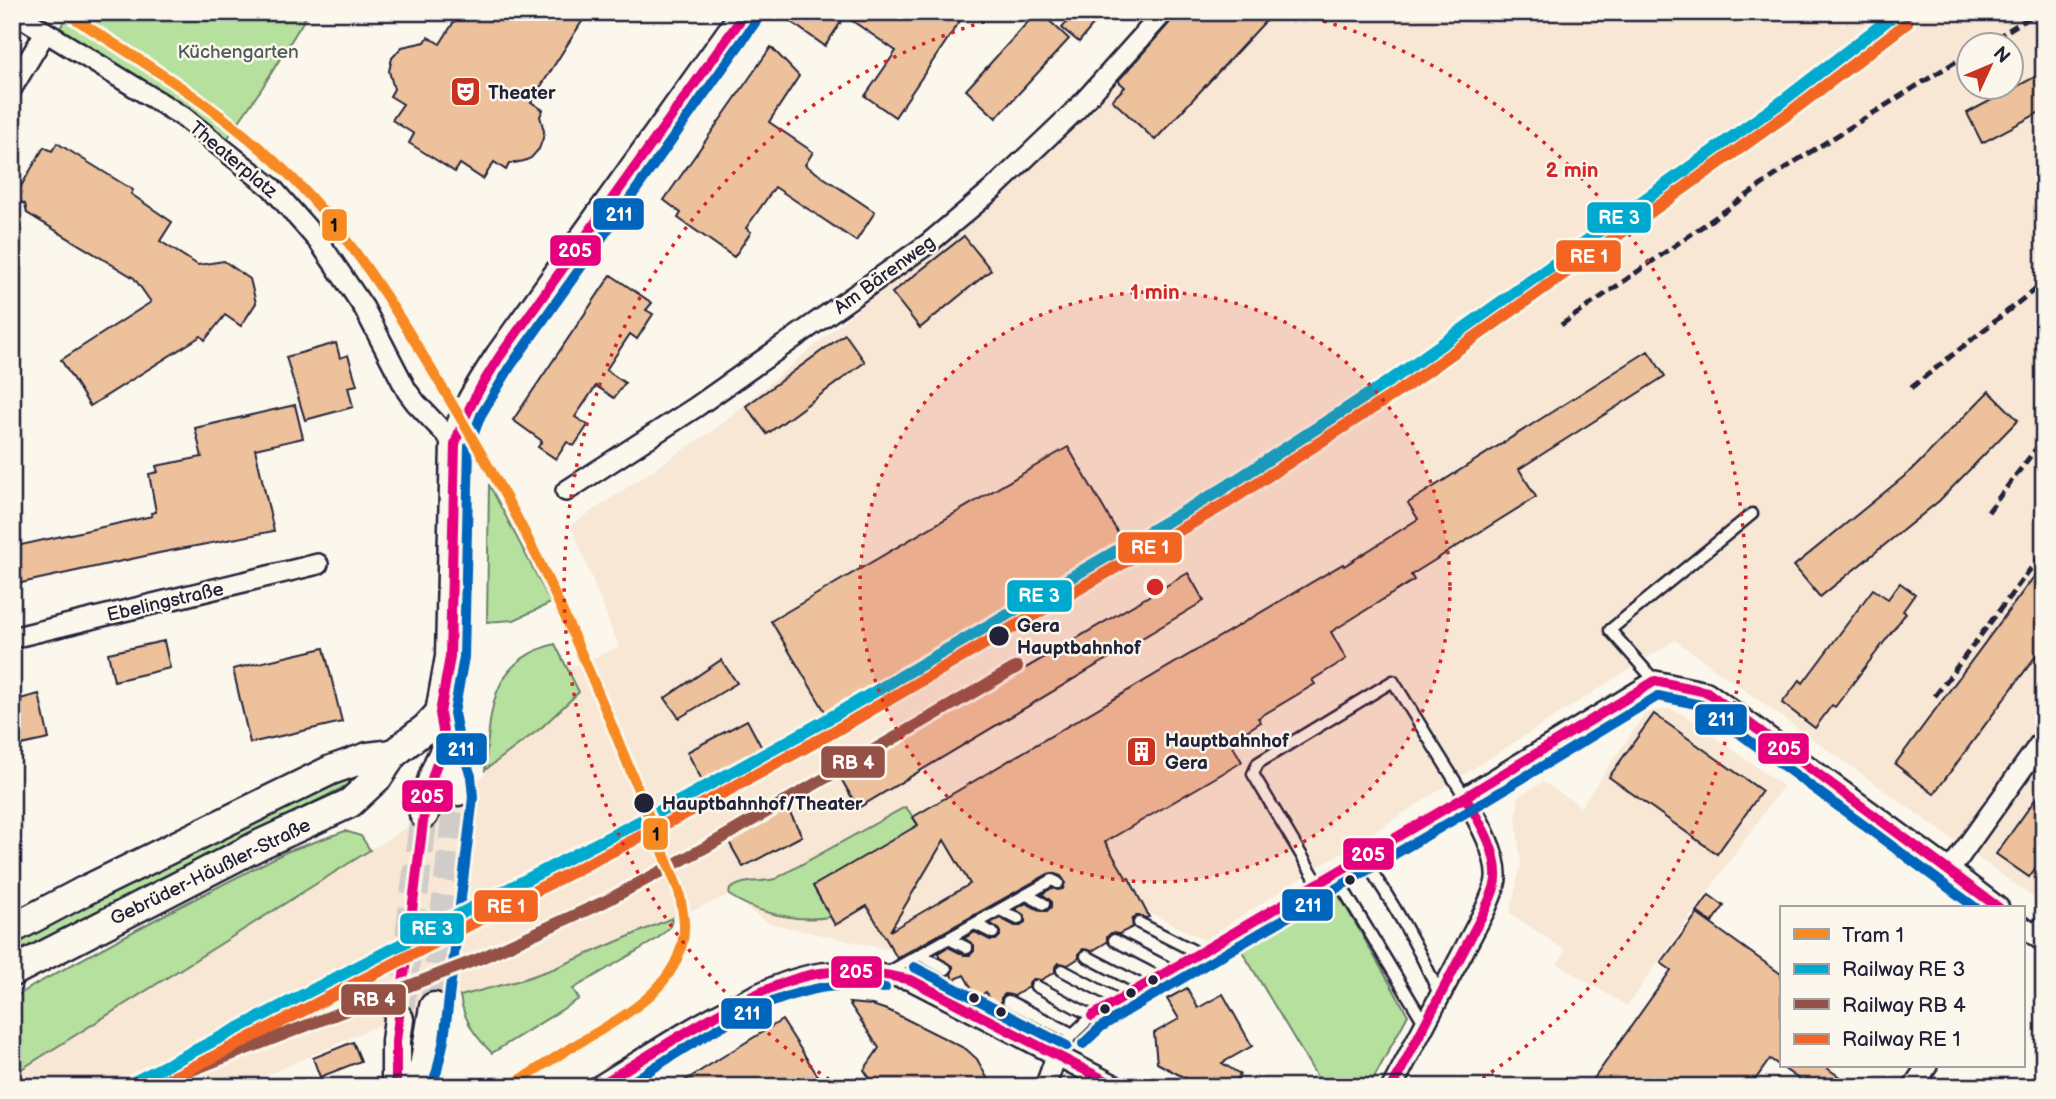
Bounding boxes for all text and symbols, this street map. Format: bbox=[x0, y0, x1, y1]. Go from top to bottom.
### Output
north arrow bbox=[1954, 32, 2024, 102]
park label: Küchengarten bbox=[177, 41, 299, 64]
text: N bbox=[1988, 42, 2014, 68]
theatre icon: Theater bbox=[448, 75, 482, 109]
place label: Theater bbox=[488, 82, 556, 105]
street label: Theaterplatz bbox=[184, 117, 282, 204]
text: 2 min bbox=[1545, 158, 1599, 183]
line badge: 211 bbox=[592, 197, 645, 231]
line badge: RE 3 bbox=[1586, 201, 1652, 234]
text: 211 bbox=[606, 204, 632, 227]
text: RE 3 bbox=[1598, 207, 1640, 230]
line badge: 1 bbox=[321, 208, 348, 242]
text: 1 bbox=[330, 215, 338, 238]
street label: Am Bärenweg bbox=[830, 231, 940, 320]
line badge: 205 bbox=[549, 234, 602, 267]
line badge: RE 1 bbox=[1555, 239, 1622, 273]
text: 205 bbox=[558, 240, 592, 263]
text: RE 1 bbox=[1570, 246, 1608, 269]
text: 1 min bbox=[1130, 280, 1180, 305]
line badge: RE 1 bbox=[1117, 531, 1183, 564]
text: RE 1 bbox=[1131, 537, 1169, 560]
centre of rings bbox=[1143, 575, 1167, 599]
street label: Ebelingstraße bbox=[105, 578, 226, 627]
line badge: RE 3 bbox=[1006, 579, 1073, 613]
text: RE 3 bbox=[1018, 585, 1060, 608]
place label: Gera Hauptbahnhof bbox=[1017, 615, 1142, 660]
marker: Gera Hauptbahnhof bbox=[987, 624, 1011, 648]
line badge: 211 bbox=[1694, 703, 1748, 736]
text: 211 bbox=[1708, 709, 1734, 732]
place label: Hauptbahnhof Gera bbox=[1165, 730, 1290, 775]
line badge: 211 bbox=[435, 732, 488, 766]
line badge: 205 bbox=[1757, 732, 1810, 765]
building icon: Hauptbahnhof Gera bbox=[1125, 734, 1159, 768]
text: 205 bbox=[1767, 738, 1801, 761]
text: 211 bbox=[448, 739, 474, 762]
line badge: RB 4 bbox=[820, 745, 886, 779]
text: RB 4 bbox=[832, 752, 874, 775]
line badge: 205 bbox=[401, 779, 454, 813]
text: 205 bbox=[410, 786, 444, 809]
marker: Hauptbahnhof/Theater bbox=[632, 791, 656, 815]
place label: Hauptbahnhof/Theater bbox=[662, 793, 863, 816]
street label: Gebrüder-Häußler-Straße bbox=[107, 814, 315, 931]
line badge: 1 bbox=[642, 817, 669, 851]
text: 1 bbox=[652, 824, 660, 847]
line badge: 205 bbox=[1342, 837, 1395, 871]
text: 205 bbox=[1351, 844, 1385, 867]
unlabelled marker bbox=[1343, 873, 1357, 887]
line badge: 211 bbox=[1281, 888, 1334, 922]
line badge: RE 1 bbox=[473, 889, 539, 923]
text: 211 bbox=[1295, 895, 1321, 918]
text: RE 1 bbox=[487, 896, 525, 919]
legend bbox=[1780, 906, 2024, 1068]
line badge: RE 3 bbox=[399, 912, 465, 945]
text: RE 3 bbox=[411, 918, 453, 941]
text: Tram 1 bbox=[1842, 923, 1904, 948]
line badge: 205 bbox=[830, 955, 883, 989]
text: Railway RE 3 bbox=[1842, 957, 1965, 982]
text: 205 bbox=[839, 961, 873, 984]
unlabelled marker bbox=[1146, 973, 1160, 987]
line badge: RB 4 bbox=[340, 983, 407, 1016]
unlabelled marker bbox=[1124, 986, 1138, 1000]
text: RB 4 bbox=[353, 989, 395, 1012]
unlabelled marker bbox=[967, 991, 981, 1005]
text: Railway RB 4 bbox=[1842, 993, 1966, 1018]
line badge: 211 bbox=[720, 997, 773, 1030]
unlabelled marker bbox=[1098, 1002, 1112, 1016]
text: 211 bbox=[734, 1003, 760, 1026]
unlabelled marker bbox=[994, 1005, 1008, 1019]
text: Railway RE 1 bbox=[1842, 1027, 1961, 1052]

